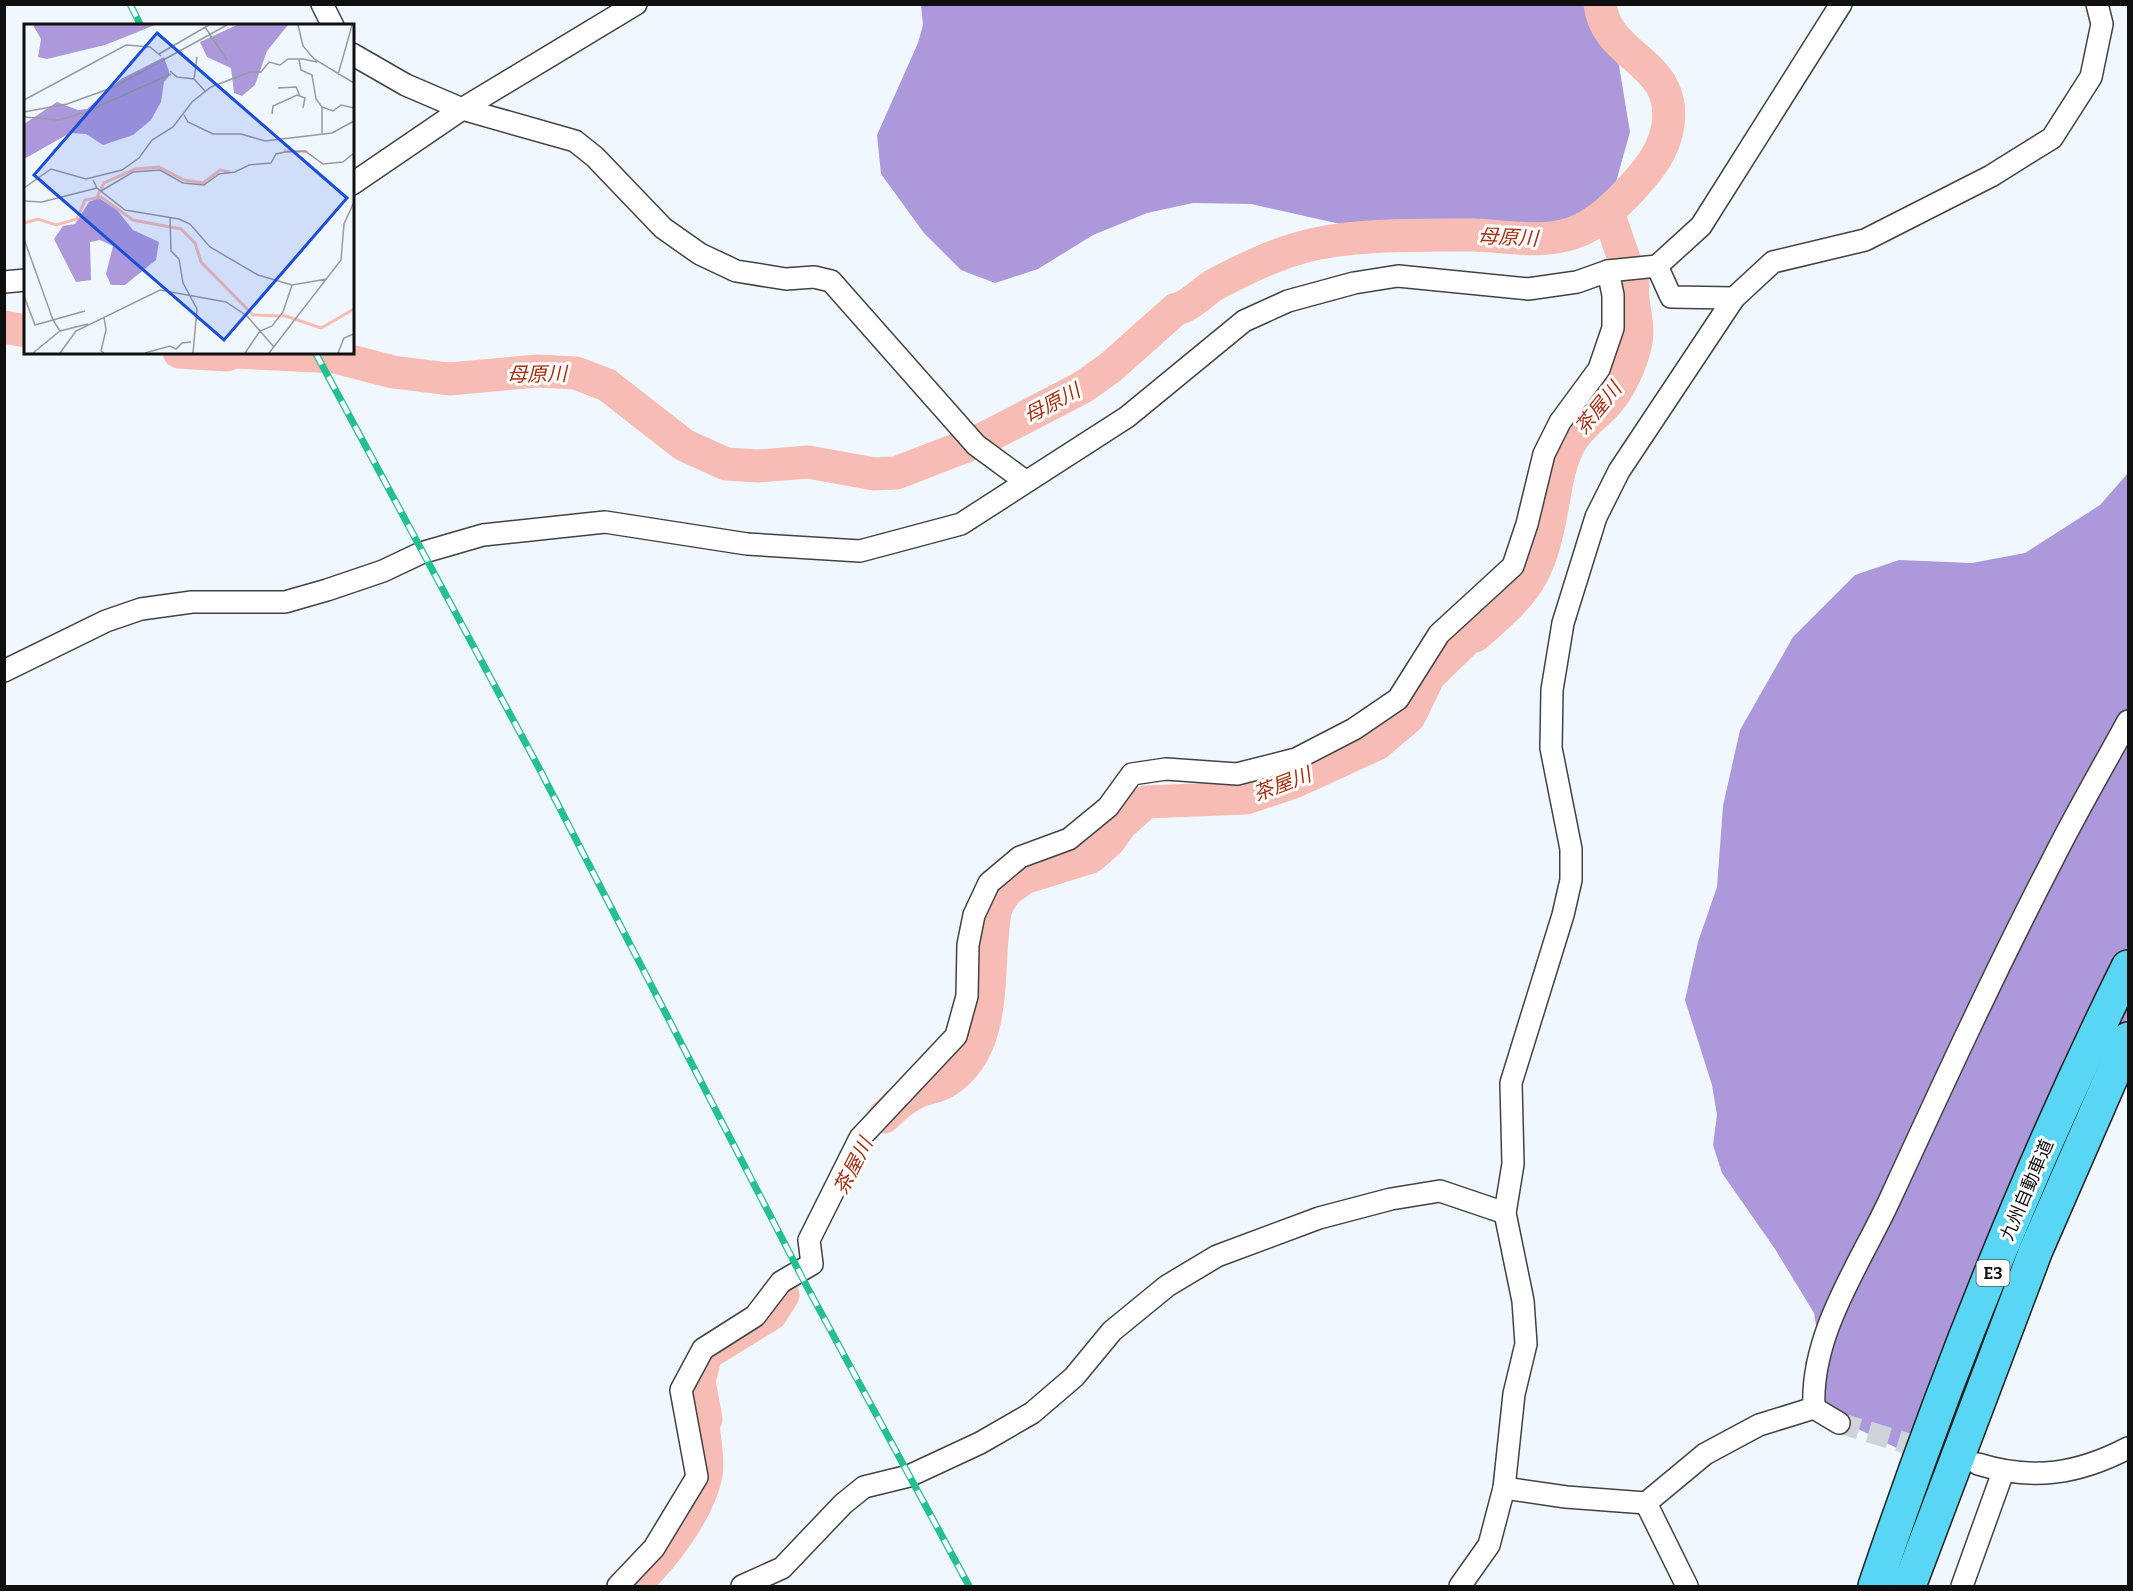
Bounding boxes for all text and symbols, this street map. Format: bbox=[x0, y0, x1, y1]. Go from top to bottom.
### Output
inset map bbox=[24, 24, 354, 354]
water label: 母原川 bbox=[1477, 223, 1541, 251]
water label: 母原川 bbox=[507, 361, 569, 387]
water label: 茶屋川 bbox=[1570, 376, 1627, 439]
water label: 母原川 bbox=[1020, 377, 1086, 428]
water label: 茶屋川 bbox=[1250, 761, 1316, 806]
water label: 茶屋川 bbox=[829, 1132, 878, 1198]
street label: 九州自動車道 bbox=[1996, 1136, 2058, 1244]
road number: E3 bbox=[1976, 1260, 2010, 1286]

